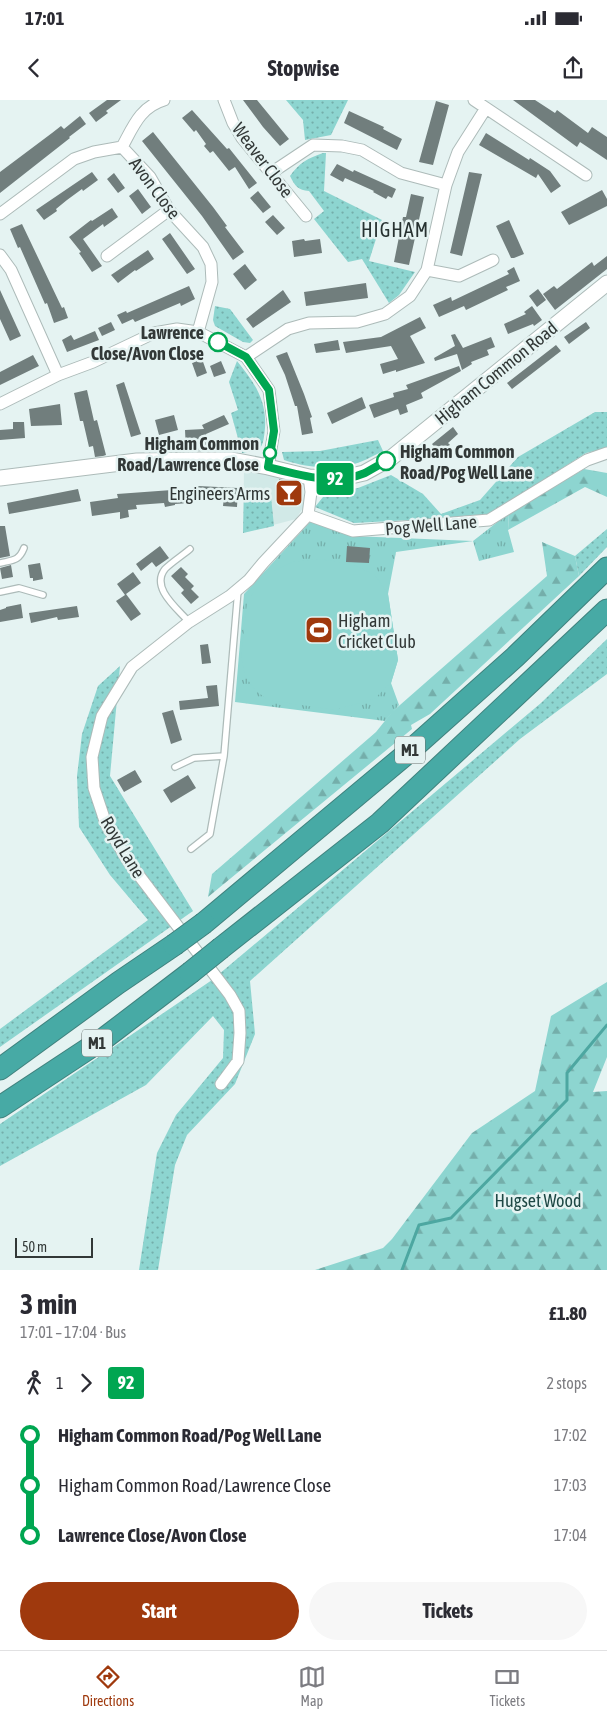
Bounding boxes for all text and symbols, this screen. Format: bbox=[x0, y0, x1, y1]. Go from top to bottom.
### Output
text: 17:01 bbox=[25, 7, 64, 29]
icon: back bbox=[20, 54, 48, 82]
icon: share bbox=[559, 54, 587, 82]
text: Stopwise bbox=[268, 55, 339, 81]
street label: Weaver Close bbox=[228, 119, 298, 201]
street label: Avon Close bbox=[125, 153, 185, 223]
district label: HIGHAM bbox=[361, 218, 429, 241]
street label: Higham Common Road bbox=[431, 317, 561, 429]
place label: Lawrence Close/Avon Close bbox=[91, 322, 204, 364]
marker: Lawrence Close/Avon Close bbox=[208, 332, 228, 352]
place label: Higham Common Road/Lawrence Close bbox=[117, 433, 259, 475]
place label: Higham Common Road/Pog Well Lane bbox=[400, 441, 533, 483]
marker: Higham Common Road/Lawrence Close bbox=[263, 446, 277, 460]
marker: Higham Common Road/Pog Well Lane bbox=[376, 451, 396, 471]
line badge: 92 bbox=[312, 463, 358, 495]
text: 92 bbox=[327, 468, 343, 489]
bar icon: Engineers Arms bbox=[274, 478, 304, 508]
place label: Engineers Arms bbox=[169, 483, 270, 504]
street label: Pog Well Lane bbox=[384, 511, 478, 539]
place label: Higham Cricket Club bbox=[338, 610, 416, 652]
sports icon: Higham Cricket Club bbox=[304, 615, 334, 645]
road number: M1 bbox=[395, 736, 425, 764]
street label: Royd Lane bbox=[97, 813, 149, 881]
road number: M1 bbox=[82, 1030, 112, 1056]
park label: Hugset Wood bbox=[494, 1190, 582, 1211]
scale bar bbox=[15, 1235, 92, 1258]
text: 50 m bbox=[22, 1239, 47, 1255]
text: 3 min bbox=[20, 1288, 77, 1320]
text: £1.80 bbox=[549, 1302, 587, 1324]
text: 17:01 – 17:04 · Bus bbox=[20, 1323, 126, 1341]
icon: walk bbox=[20, 1369, 48, 1397]
icon: forward bbox=[72, 1369, 100, 1397]
text: 92 bbox=[118, 1372, 134, 1393]
text: 1 bbox=[56, 1374, 64, 1392]
text: 2 stops bbox=[546, 1374, 587, 1392]
text: Higham Common Road/Pog Well Lane bbox=[58, 1424, 322, 1446]
text: 17:02 bbox=[554, 1426, 587, 1444]
text: Higham Common Road/Lawrence Close bbox=[58, 1474, 331, 1496]
text: 17:03 bbox=[554, 1476, 587, 1494]
text: Lawrence Close/Avon Close bbox=[58, 1524, 247, 1546]
text: 17:04 bbox=[554, 1526, 587, 1544]
button: Start bbox=[20, 1582, 299, 1640]
button: Tickets bbox=[309, 1582, 587, 1640]
tab: Directions bbox=[82, 1663, 134, 1709]
tab: Map bbox=[298, 1663, 326, 1709]
tab: Tickets bbox=[490, 1663, 525, 1709]

